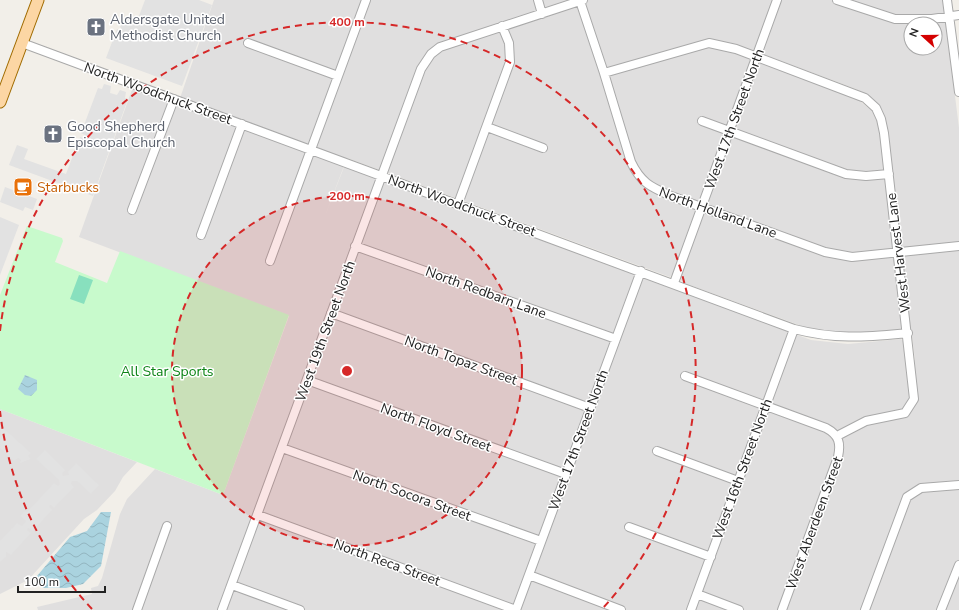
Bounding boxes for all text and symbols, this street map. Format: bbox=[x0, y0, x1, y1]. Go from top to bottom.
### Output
place label: Aldersgate United Methodist Church bbox=[110, 10, 225, 45]
text: 400 m bbox=[329, 14, 365, 30]
church icon: Aldersgate United Methodist Church bbox=[85, 16, 107, 38]
north arrow bbox=[903, 16, 943, 56]
text: N bbox=[906, 26, 923, 39]
street label: West 17th Street North bbox=[700, 46, 769, 192]
street label: North Woodchuck Street bbox=[81, 58, 234, 129]
place label: Good Shepherd Episcopal Church bbox=[67, 117, 175, 152]
church icon: Good Shepherd Episcopal Church bbox=[42, 123, 64, 145]
street label: North Woodchuck Street bbox=[385, 170, 538, 241]
cafe icon: Starbucks bbox=[12, 176, 34, 198]
place label: Starbucks bbox=[37, 178, 99, 197]
street label: North Holland Lane bbox=[656, 182, 779, 243]
text: 200 m bbox=[329, 188, 365, 204]
street label: West Harvest Lane bbox=[882, 192, 915, 314]
street label: West 19th Street North bbox=[291, 258, 360, 404]
street label: North Redbarn Lane bbox=[423, 262, 549, 323]
street label: North Topaz Street bbox=[402, 331, 520, 390]
park label: All Star Sports bbox=[120, 362, 214, 381]
centre of rings bbox=[340, 364, 354, 378]
street label: West 17th Street North bbox=[544, 367, 613, 513]
street label: West 16th Street North bbox=[708, 396, 777, 542]
street label: North Floyd Street bbox=[378, 399, 494, 456]
street label: West Aberdeen Street bbox=[781, 454, 847, 593]
street label: North Socora Street bbox=[350, 465, 474, 526]
street label: North Reca Street bbox=[331, 534, 443, 591]
scale bar bbox=[18, 568, 105, 594]
text: 100 m bbox=[24, 574, 59, 590]

